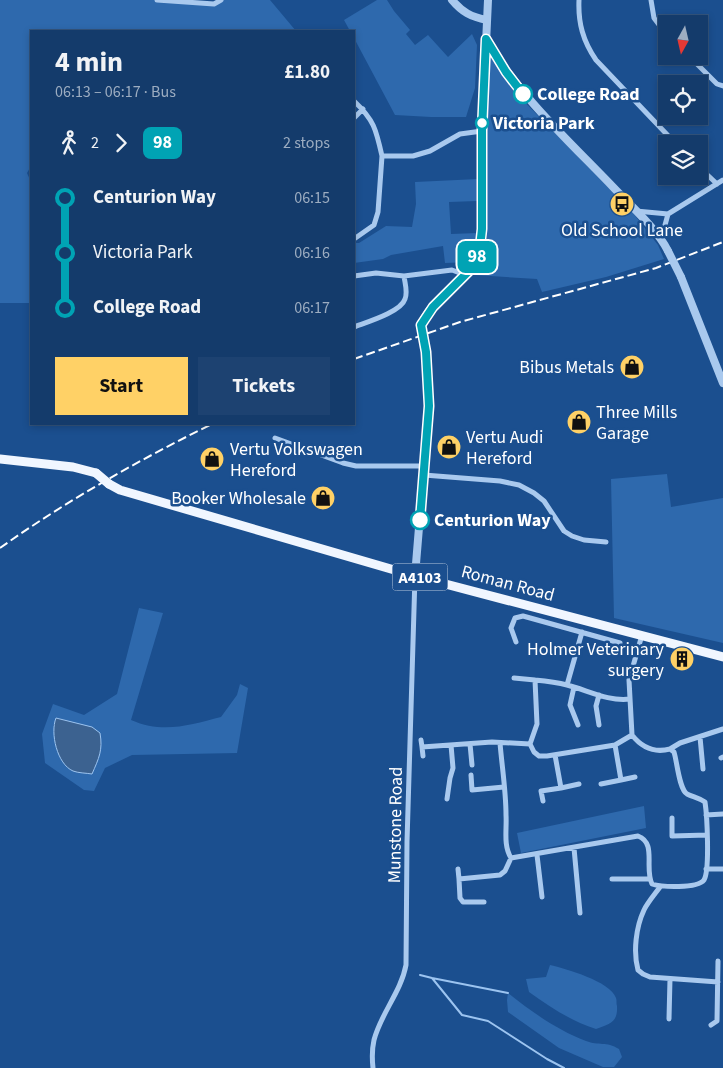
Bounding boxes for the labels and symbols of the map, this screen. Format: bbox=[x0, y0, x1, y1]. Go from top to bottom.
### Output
north arrow bbox=[658, 15, 708, 65]
place label: College Road bbox=[537, 82, 640, 107]
marker: College Road bbox=[513, 84, 533, 104]
place label: Victoria Park bbox=[492, 111, 595, 136]
marker: Victoria Park bbox=[475, 116, 489, 130]
bus stop icon: Old School Lane bbox=[609, 191, 635, 217]
place label: Old School Lane bbox=[561, 218, 683, 243]
line badge: 98 bbox=[454, 241, 500, 273]
shop icon: Bibus Metals bbox=[619, 354, 645, 380]
place label: Bibus Metals bbox=[519, 355, 614, 380]
place label: Three Mills Garage bbox=[596, 400, 677, 446]
shop icon: Three Mills Garage bbox=[566, 409, 592, 435]
place label: Vertu Audi Hereford bbox=[466, 425, 544, 471]
shop icon: Vertu Audi Hereford bbox=[436, 434, 462, 460]
place label: Vertu Volkswagen Hereford bbox=[230, 437, 363, 483]
shop icon: Vertu Volkswagen Hereford bbox=[199, 446, 225, 472]
shop icon: Booker Wholesale bbox=[310, 485, 336, 511]
place label: Booker Wholesale bbox=[171, 486, 306, 511]
place label: Centurion Way bbox=[434, 508, 551, 533]
marker: Centurion Way bbox=[410, 510, 430, 530]
street label: Roman Road bbox=[458, 559, 557, 608]
road number: A4103 bbox=[392, 564, 448, 590]
place label: Holmer Veterinary surgery bbox=[527, 637, 665, 683]
building icon: Holmer Veterinary surgery bbox=[669, 646, 695, 672]
street label: Munstone Road bbox=[382, 767, 409, 883]

